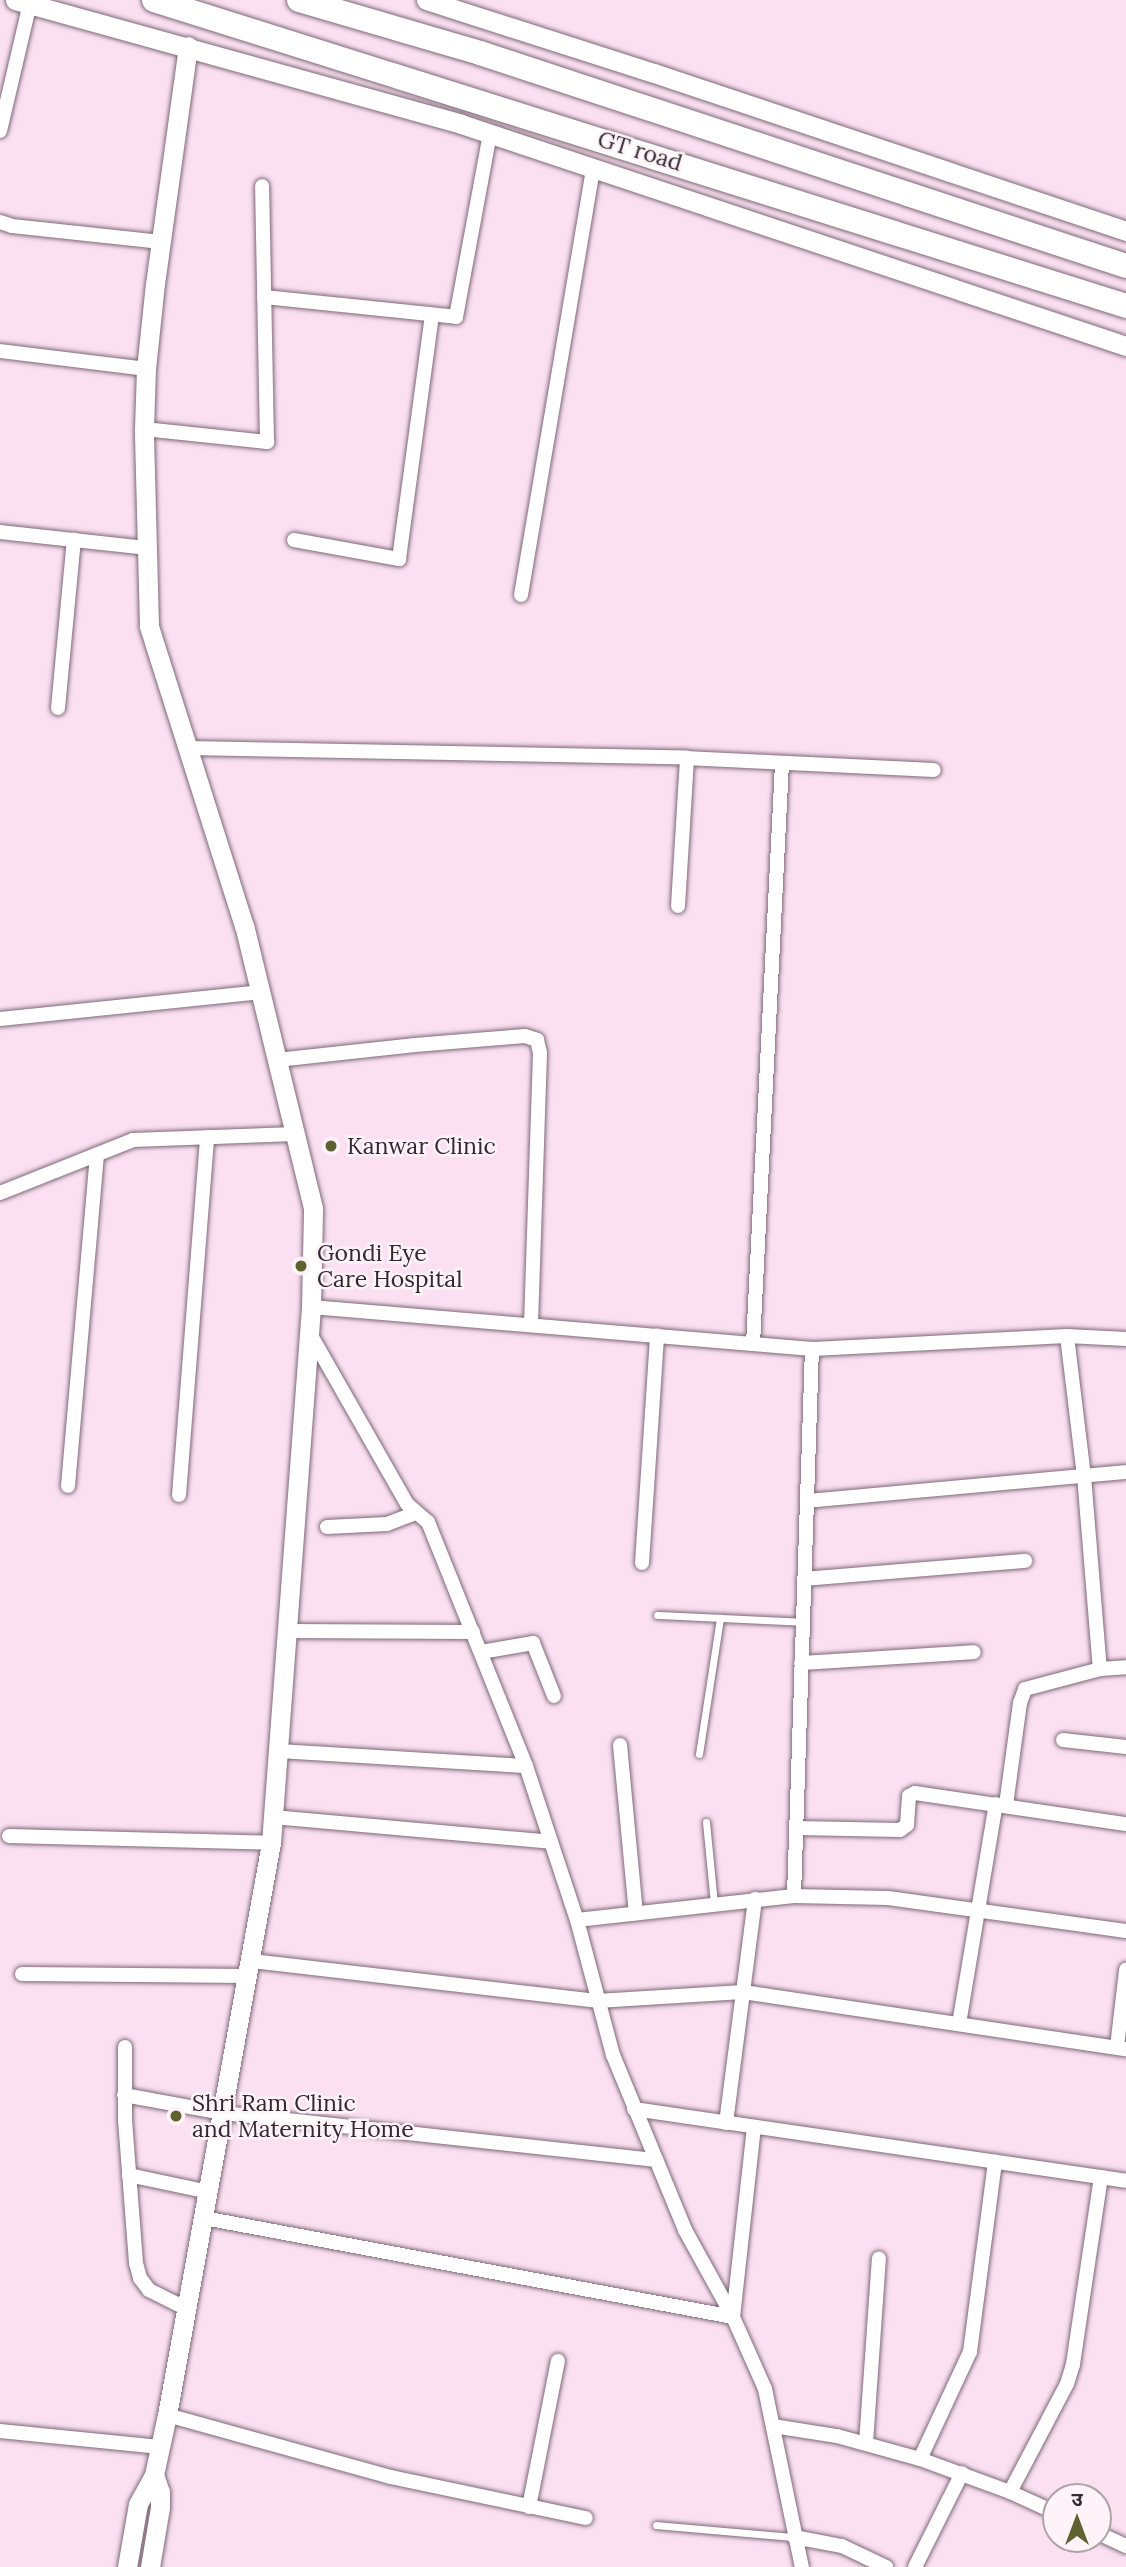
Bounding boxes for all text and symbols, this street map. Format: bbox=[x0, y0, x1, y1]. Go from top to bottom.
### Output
street label: GT road bbox=[594, 125, 686, 177]
place label: Kanwar Clinic bbox=[347, 1132, 496, 1160]
marker: Kanwar Clinic bbox=[321, 1136, 341, 1156]
place label: Gondi Eye Care Hospital bbox=[317, 1239, 462, 1293]
marker: Gondi Eye Care Hospital bbox=[291, 1256, 311, 1276]
place label: Shri Ram Clinic and Maternity Home bbox=[192, 2089, 414, 2143]
marker: Shri Ram Clinic and Maternity Home bbox=[166, 2106, 186, 2126]
north arrow bbox=[1042, 2483, 1112, 2553]
text: उ bbox=[1071, 2487, 1083, 2511]

